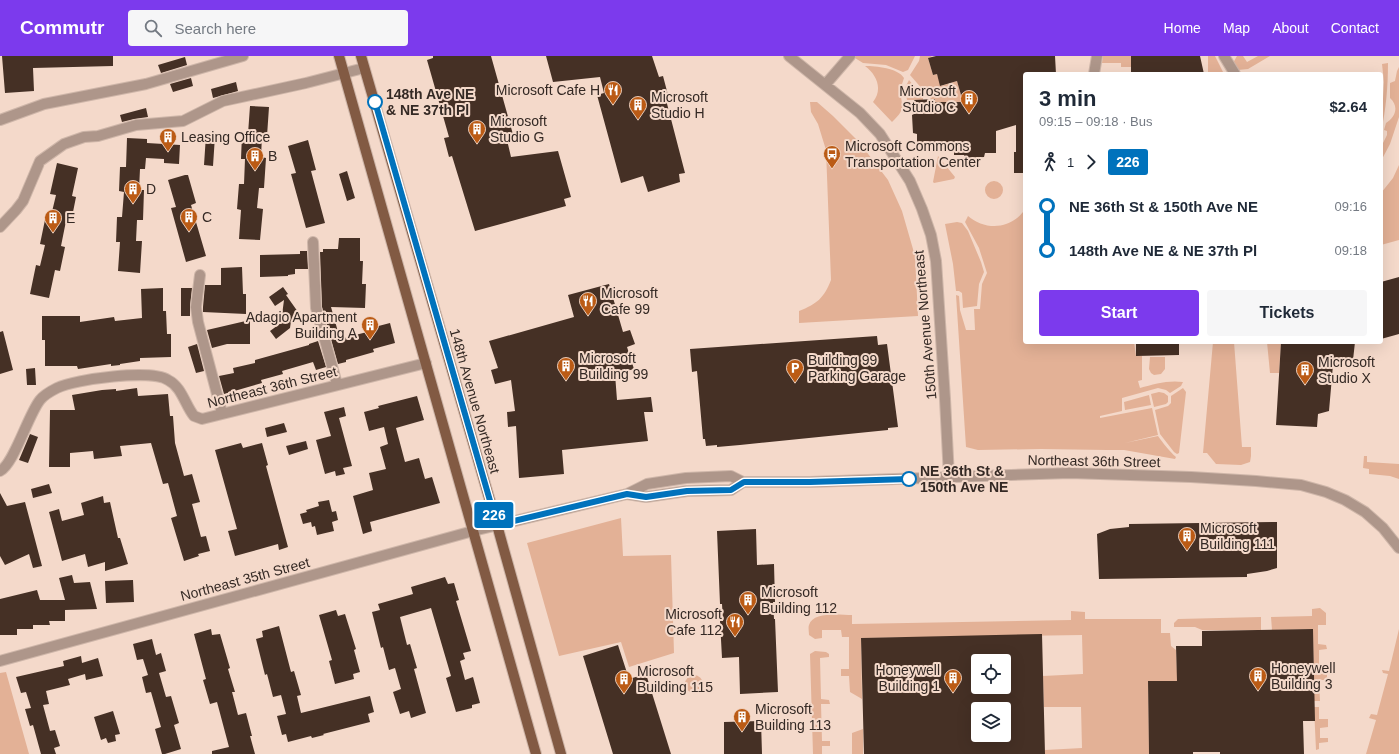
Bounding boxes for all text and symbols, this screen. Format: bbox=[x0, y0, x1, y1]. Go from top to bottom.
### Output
search box bbox=[128, 10, 408, 46]
text: Commutr bbox=[20, 17, 104, 38]
icon: search bbox=[142, 17, 164, 39]
text: Search here bbox=[174, 20, 256, 37]
text: Home bbox=[1164, 20, 1201, 36]
text: Map bbox=[1223, 20, 1250, 36]
text: About bbox=[1272, 20, 1309, 36]
text: Contact bbox=[1331, 20, 1379, 36]
restaurant icon: Microsoft Cafe H bbox=[603, 80, 623, 105]
place label: Microsoft Cafe H bbox=[496, 82, 600, 98]
place label: Microsoft Studio C bbox=[899, 83, 956, 115]
place label: 148th Ave NE & NE 37th Pl bbox=[386, 86, 474, 118]
text: 3 min bbox=[1039, 86, 1096, 111]
place label: Microsoft Studio H bbox=[651, 89, 708, 121]
building icon: Microsoft Studio C bbox=[959, 89, 979, 114]
marker: 148th Ave NE & NE 37th Pl bbox=[367, 94, 383, 110]
building icon: Microsoft Studio H bbox=[628, 95, 648, 120]
text: $2.64 bbox=[1329, 98, 1367, 115]
place label: Microsoft Studio G bbox=[490, 113, 547, 145]
text: 09:15 – 09:18 · Bus bbox=[1039, 114, 1152, 129]
building icon: Microsoft Studio G bbox=[467, 119, 487, 144]
building icon: Leasing Office bbox=[158, 127, 178, 152]
place label: Leasing Office bbox=[181, 129, 270, 145]
place label: Microsoft Commons Transportation Center bbox=[845, 138, 981, 170]
bus stop icon: Microsoft Commons Transportation Center bbox=[822, 144, 842, 169]
building icon: B bbox=[245, 146, 265, 171]
place label: B bbox=[268, 148, 277, 164]
icon: walk bbox=[1039, 151, 1061, 173]
icon: forward bbox=[1080, 151, 1102, 173]
text: 226 bbox=[1116, 154, 1140, 170]
text: 1 bbox=[1067, 155, 1074, 170]
building icon: D bbox=[123, 179, 143, 204]
place label: D bbox=[146, 181, 156, 197]
text: NE 36th St & 150th Ave NE bbox=[1069, 198, 1258, 215]
text: 09:16 bbox=[1334, 199, 1367, 214]
building icon: C bbox=[179, 207, 199, 232]
building icon: E bbox=[43, 208, 63, 233]
place label: C bbox=[202, 209, 212, 225]
place label: E bbox=[66, 210, 75, 226]
text: 148th Ave NE & NE 37th Pl bbox=[1069, 242, 1257, 259]
text: 09:18 bbox=[1334, 243, 1367, 258]
street label: 150th Avenue Northeast bbox=[910, 249, 940, 400]
place label: Microsoft Cafe 99 bbox=[601, 285, 658, 317]
button: Start bbox=[1039, 290, 1199, 336]
button: Tickets bbox=[1207, 290, 1367, 336]
restaurant icon: Microsoft Cafe 99 bbox=[578, 291, 598, 316]
place label: Adagio Apartment Building A bbox=[246, 309, 358, 341]
building icon: Adagio Apartment Building A bbox=[360, 315, 380, 340]
street label: 148th Avenue Northeast bbox=[447, 327, 503, 475]
place label: Microsoft Building 99 bbox=[579, 350, 648, 382]
place label: Building 99 Parking Garage bbox=[808, 352, 906, 384]
place label: Microsoft Studio X bbox=[1318, 354, 1375, 386]
building icon: Microsoft Building 99 bbox=[556, 356, 576, 381]
parking icon: Building 99 Parking Garage bbox=[785, 358, 805, 383]
building icon: Microsoft Studio X bbox=[1295, 360, 1315, 385]
street label: Northeast 36th Street bbox=[206, 363, 339, 411]
street label: Northeast 36th Street bbox=[1027, 452, 1161, 470]
place label: NE 36th St & 150th Ave NE bbox=[920, 463, 1008, 495]
marker: NE 36th St & 150th Ave NE bbox=[901, 471, 917, 487]
line badge: 226 bbox=[471, 502, 517, 528]
text: 226 bbox=[482, 507, 506, 523]
place label: Microsoft Building 111 bbox=[1200, 520, 1275, 552]
building icon: Microsoft Building 111 bbox=[1177, 526, 1197, 551]
street label: Northeast 35th Street bbox=[179, 554, 311, 604]
place label: Microsoft Building 112 bbox=[761, 584, 837, 616]
building icon: Microsoft Building 112 bbox=[738, 590, 758, 615]
place label: Microsoft Cafe 112 bbox=[665, 606, 722, 638]
restaurant icon: Microsoft Cafe 112 bbox=[725, 612, 745, 637]
map controls bbox=[971, 654, 1011, 742]
button: locate bbox=[971, 654, 1011, 694]
place label: Honeywell Building 3 bbox=[1271, 660, 1336, 692]
place label: Honeywell Building 1 bbox=[875, 662, 940, 694]
place label: Microsoft Building 115 bbox=[637, 663, 713, 695]
building icon: Honeywell Building 3 bbox=[1248, 666, 1268, 691]
building icon: Honeywell Building 1 bbox=[943, 668, 963, 693]
building icon: Microsoft Building 115 bbox=[614, 669, 634, 694]
place label: Microsoft Building 113 bbox=[755, 701, 831, 733]
button: layers bbox=[971, 702, 1011, 742]
building icon: Microsoft Building 113 bbox=[732, 707, 752, 732]

